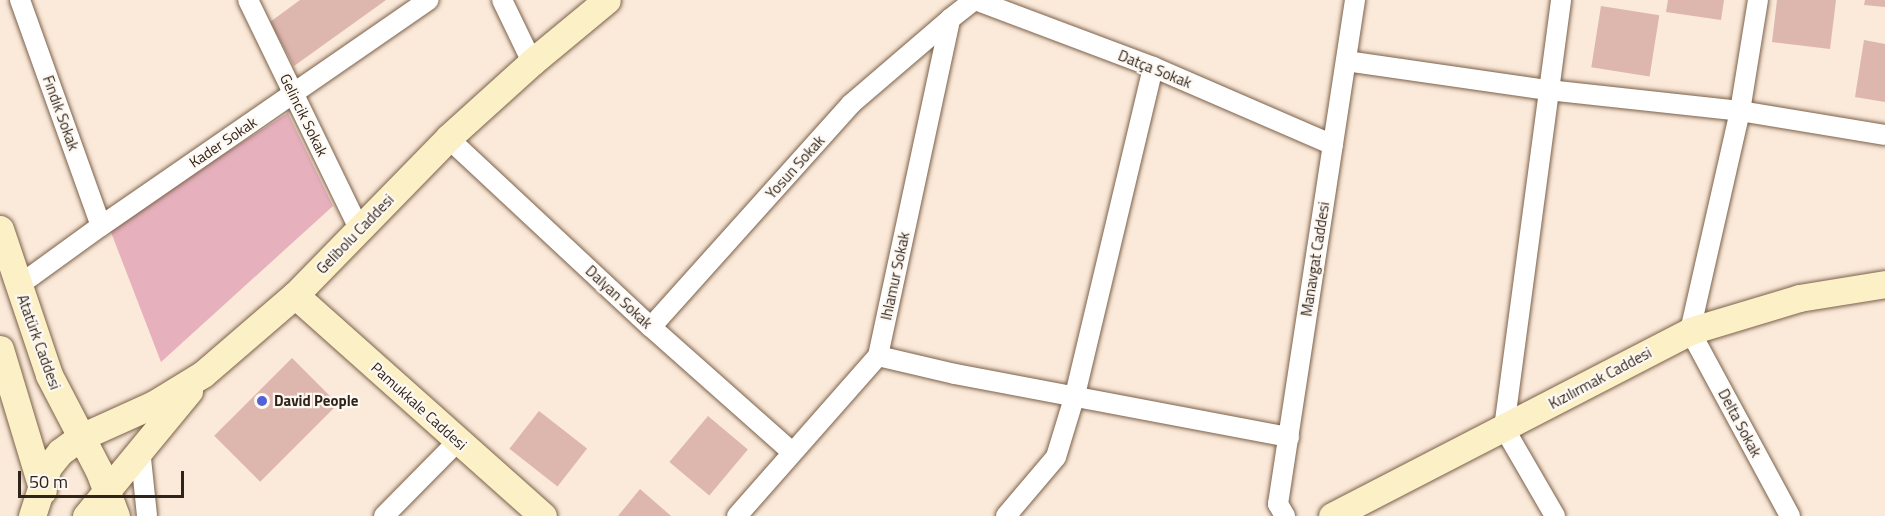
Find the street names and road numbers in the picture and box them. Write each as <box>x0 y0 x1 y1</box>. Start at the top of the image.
street label: Datça Sokak <box>1116 46 1194 92</box>
street label: Gelincik Sokak <box>276 71 332 159</box>
street label: Fındık Sokak <box>39 73 83 153</box>
street label: Kader Sokak <box>186 113 260 171</box>
street label: Yosun Sokak <box>762 132 828 202</box>
street label: Gelibolu Caddesi <box>313 191 397 277</box>
street label: Manavgat Caddesi <box>1297 200 1333 318</box>
street label: Ihlamur Sokak <box>877 230 913 322</box>
street label: Dalyan Sokak <box>582 262 656 332</box>
street label: Atatürk Caddesi <box>13 292 65 392</box>
street label: Kızılırmak Caddesi <box>1546 343 1654 413</box>
street label: Pamukkale Caddesi <box>367 358 471 454</box>
street label: Delta Sokak <box>1715 386 1765 460</box>

